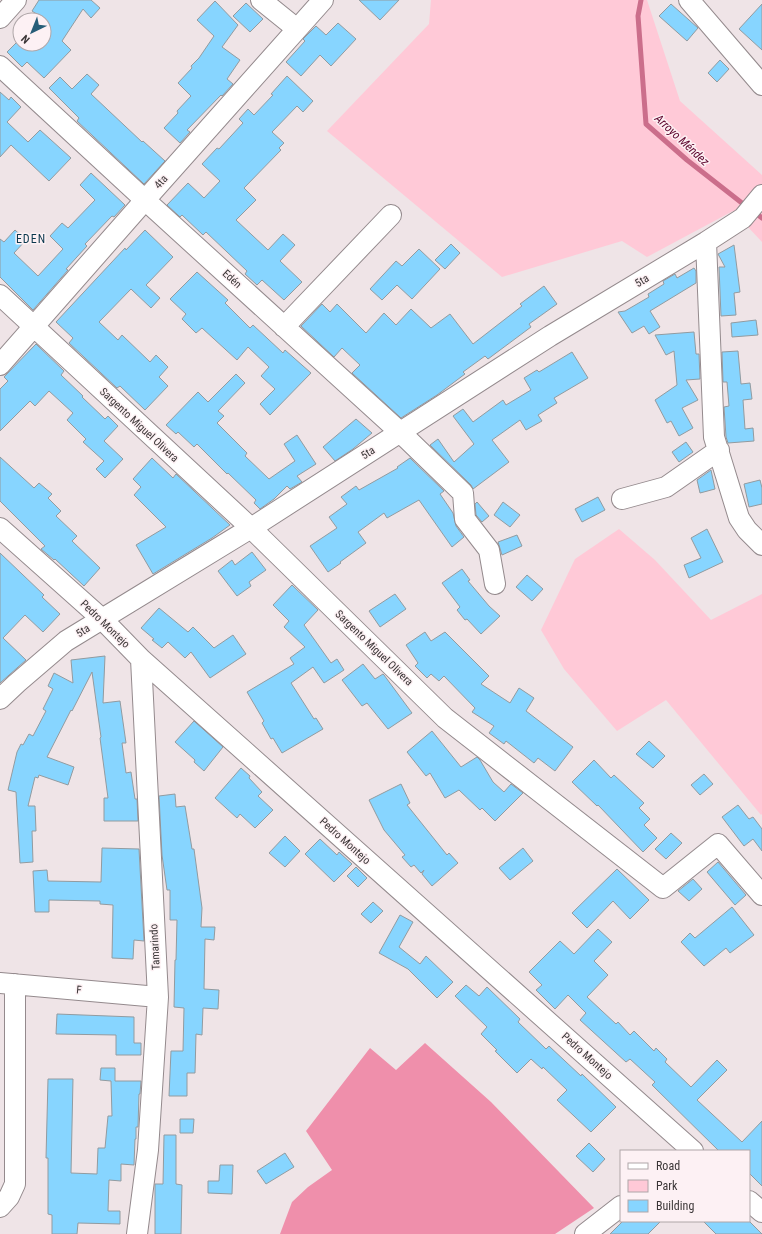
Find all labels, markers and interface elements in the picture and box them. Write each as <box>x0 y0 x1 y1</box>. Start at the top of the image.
north arrow <box>12 12 52 52</box>
text: N <box>18 32 32 46</box>
water label: Arroyo Méndez <box>651 111 713 169</box>
street label: 4ta <box>151 172 171 192</box>
district label: EDEN <box>16 232 46 246</box>
street label: Edén <box>220 267 244 291</box>
street label: 5ta <box>633 272 651 290</box>
street label: Sargento Miguel Olivera <box>97 385 181 465</box>
street label: 5ta <box>359 444 377 462</box>
street label: Pedro Montejo <box>78 597 133 651</box>
street label: Sargento Miguel Olivera <box>332 608 416 688</box>
street label: 5ta <box>74 622 92 640</box>
street label: Pedro Montejo <box>317 815 373 867</box>
street label: Tamarindo <box>147 923 163 970</box>
street label: F <box>76 983 82 997</box>
street label: Pedro Montejo <box>559 1030 615 1082</box>
legend <box>620 1150 750 1222</box>
text: Road <box>656 1159 680 1173</box>
text: Park <box>656 1179 678 1193</box>
text: Building <box>656 1199 694 1213</box>

